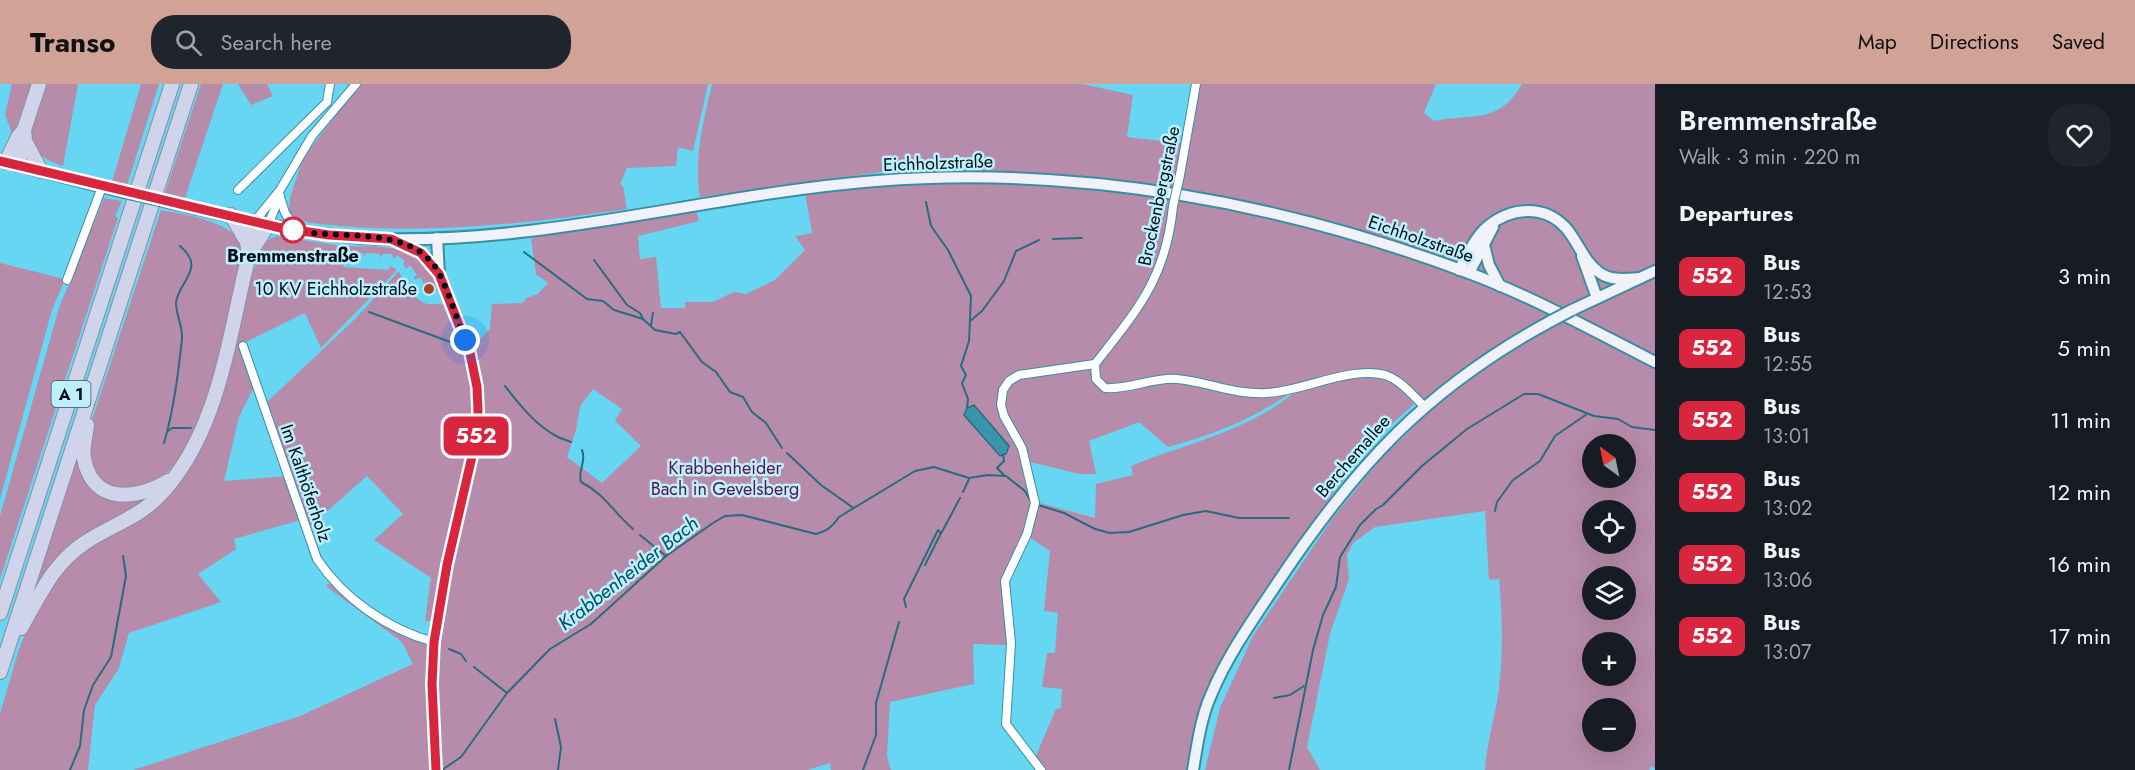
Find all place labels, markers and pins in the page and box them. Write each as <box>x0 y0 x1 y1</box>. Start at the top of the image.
marker: Bremmenstraße <box>280 217 306 243</box>
place label: Bremmenstraße <box>227 243 359 269</box>
place label: 10 KV Eichholzstraße <box>255 276 417 302</box>
marker: 10 KV Eichholzstraße <box>422 282 436 296</box>

